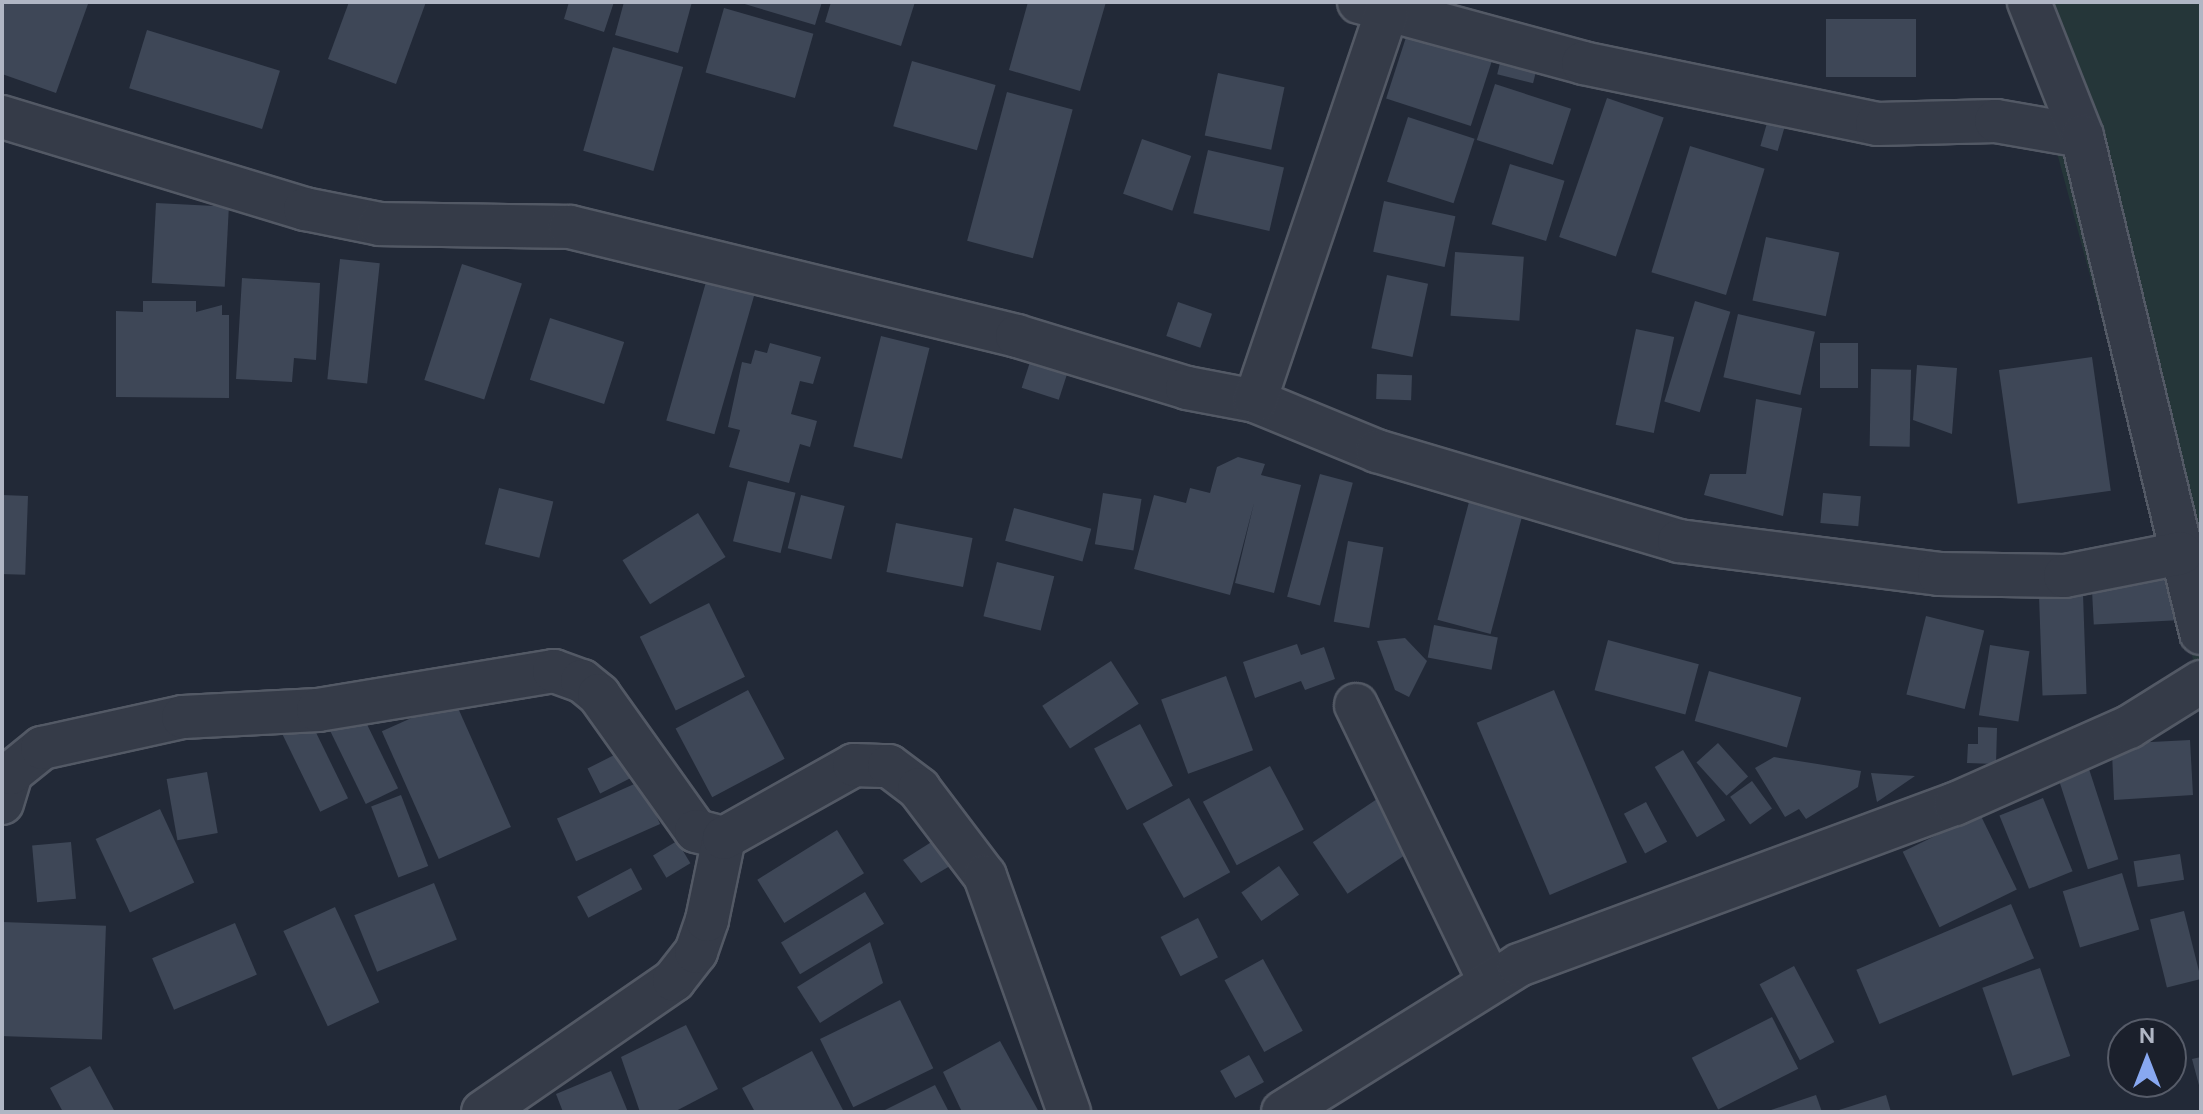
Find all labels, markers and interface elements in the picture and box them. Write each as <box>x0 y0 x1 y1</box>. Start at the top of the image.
north arrow <box>2107 1018 2187 1098</box>
text: N <box>2139 1021 2155 1050</box>

